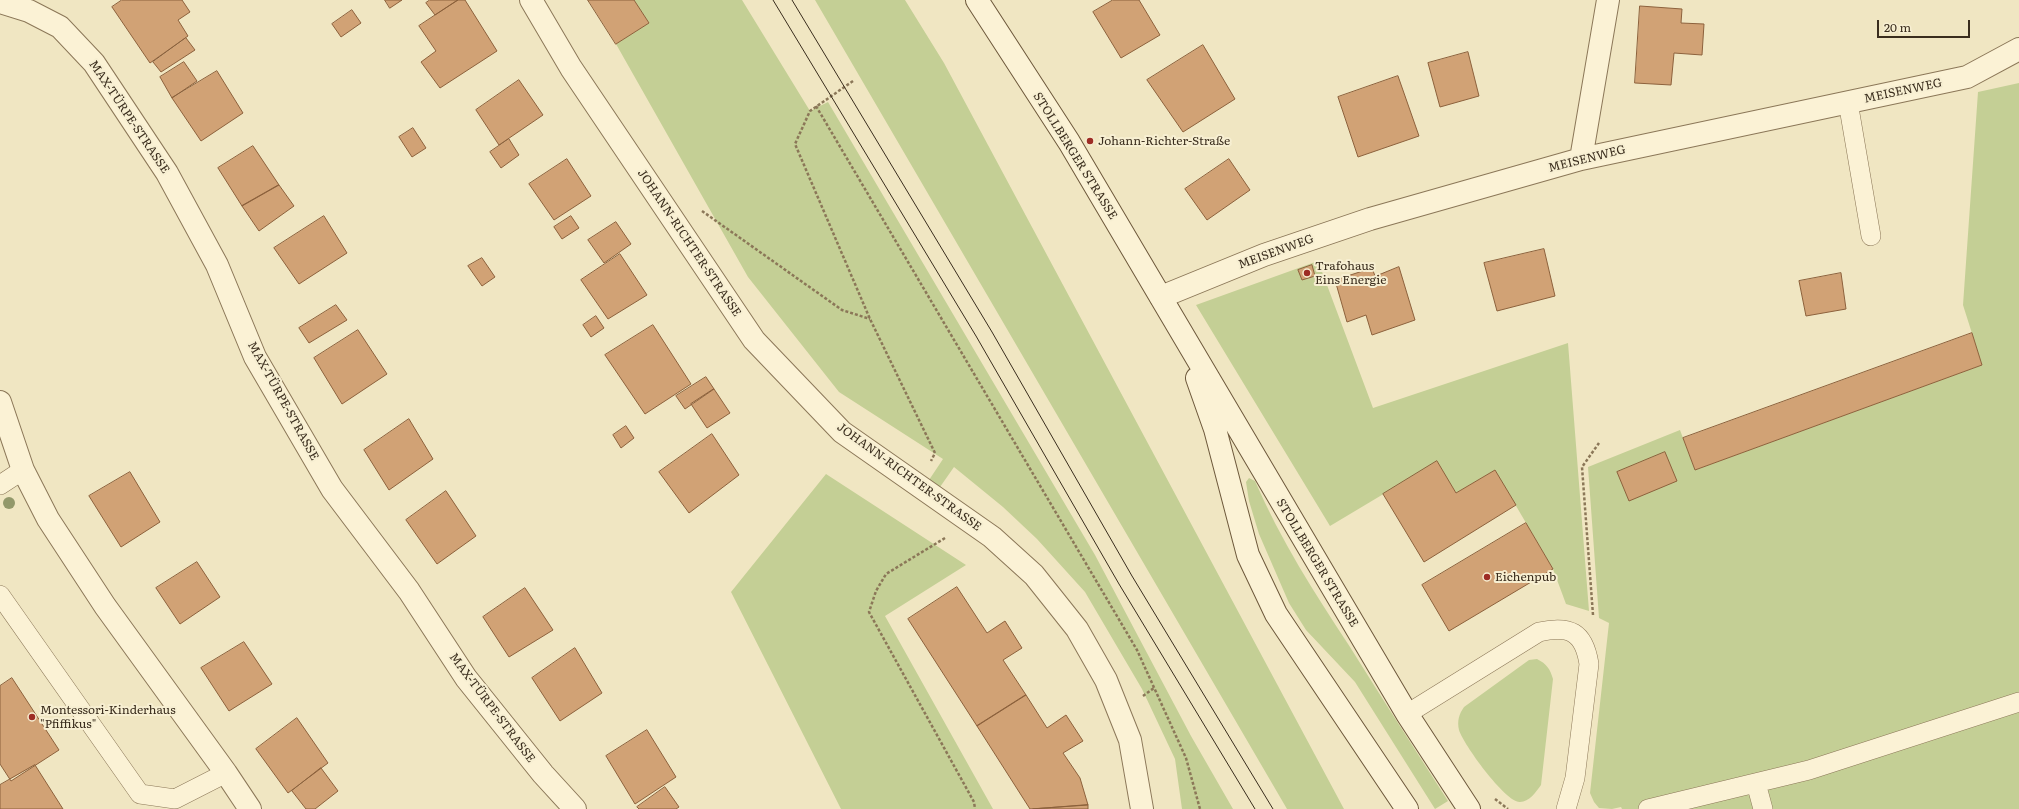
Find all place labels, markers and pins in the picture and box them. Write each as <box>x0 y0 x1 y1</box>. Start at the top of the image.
place label: Johann-Richter-Straße <box>1098 134 1230 148</box>
marker: Johann-Richter-Straße <box>1085 136 1095 146</box>
place label: Trafohaus Eins Energie <box>1315 259 1387 287</box>
marker: Trafohaus Eins Energie <box>1302 268 1312 278</box>
place label: Eichenpub <box>1495 570 1556 584</box>
marker: Eichenpub <box>1482 572 1492 582</box>
place label: Montessori-Kinderhaus "Pfiffikus" <box>40 703 176 731</box>
marker: Montessori-Kinderhaus "Pfiffikus" <box>27 712 37 722</box>

